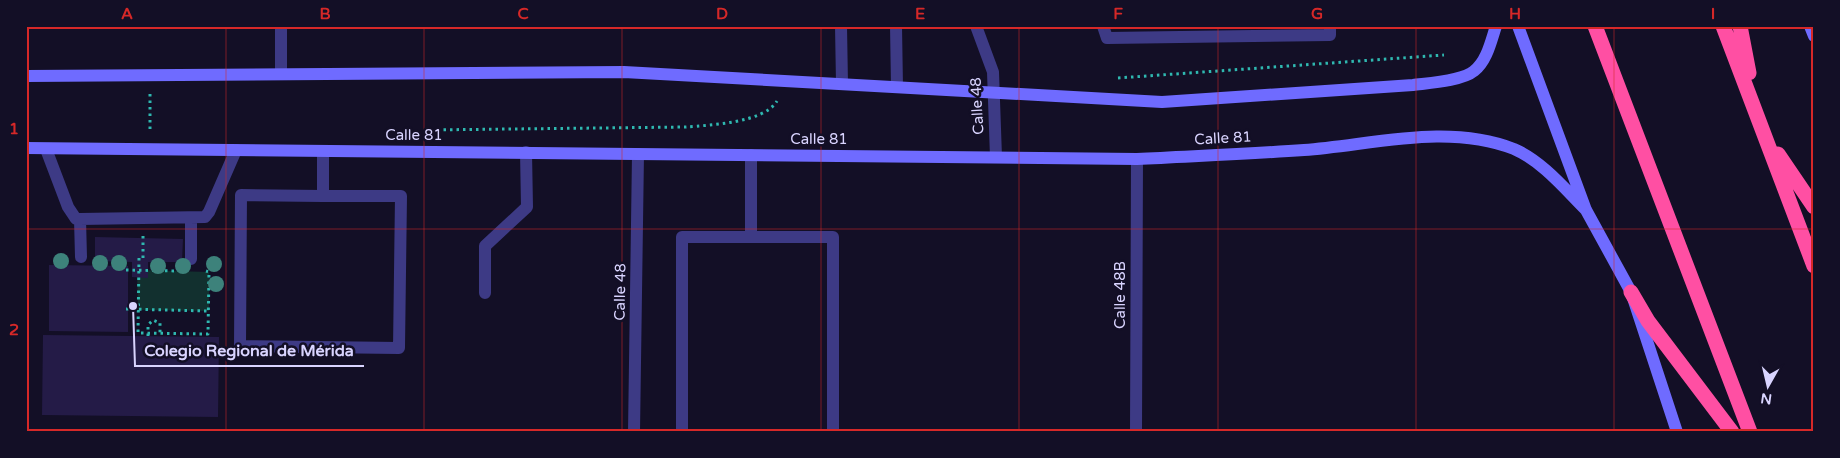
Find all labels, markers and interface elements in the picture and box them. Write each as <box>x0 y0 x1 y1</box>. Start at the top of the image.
text: A <box>121 4 133 24</box>
text: B <box>319 4 331 24</box>
text: C <box>517 4 529 24</box>
text: D <box>716 4 728 24</box>
text: E <box>915 4 925 24</box>
text: F <box>1113 4 1123 24</box>
text: G <box>1311 4 1323 24</box>
text: H <box>1509 4 1521 24</box>
text: I <box>1711 4 1715 24</box>
street label: Calle 48 <box>967 77 987 135</box>
text: 1 <box>9 119 19 139</box>
street label: Calle 81 <box>385 126 443 144</box>
street label: Calle 81 <box>1194 128 1252 148</box>
street label: Calle 81 <box>790 130 848 148</box>
street label: Calle 48B <box>1111 261 1129 329</box>
street label: Calle 48 <box>610 263 630 321</box>
text: 2 <box>9 320 19 340</box>
callout: Colegio Regional de Mérida <box>135 335 364 366</box>
text: Colegio Regional de Mérida <box>144 341 354 361</box>
north arrow <box>1742 360 1792 410</box>
text: N <box>1760 389 1773 408</box>

